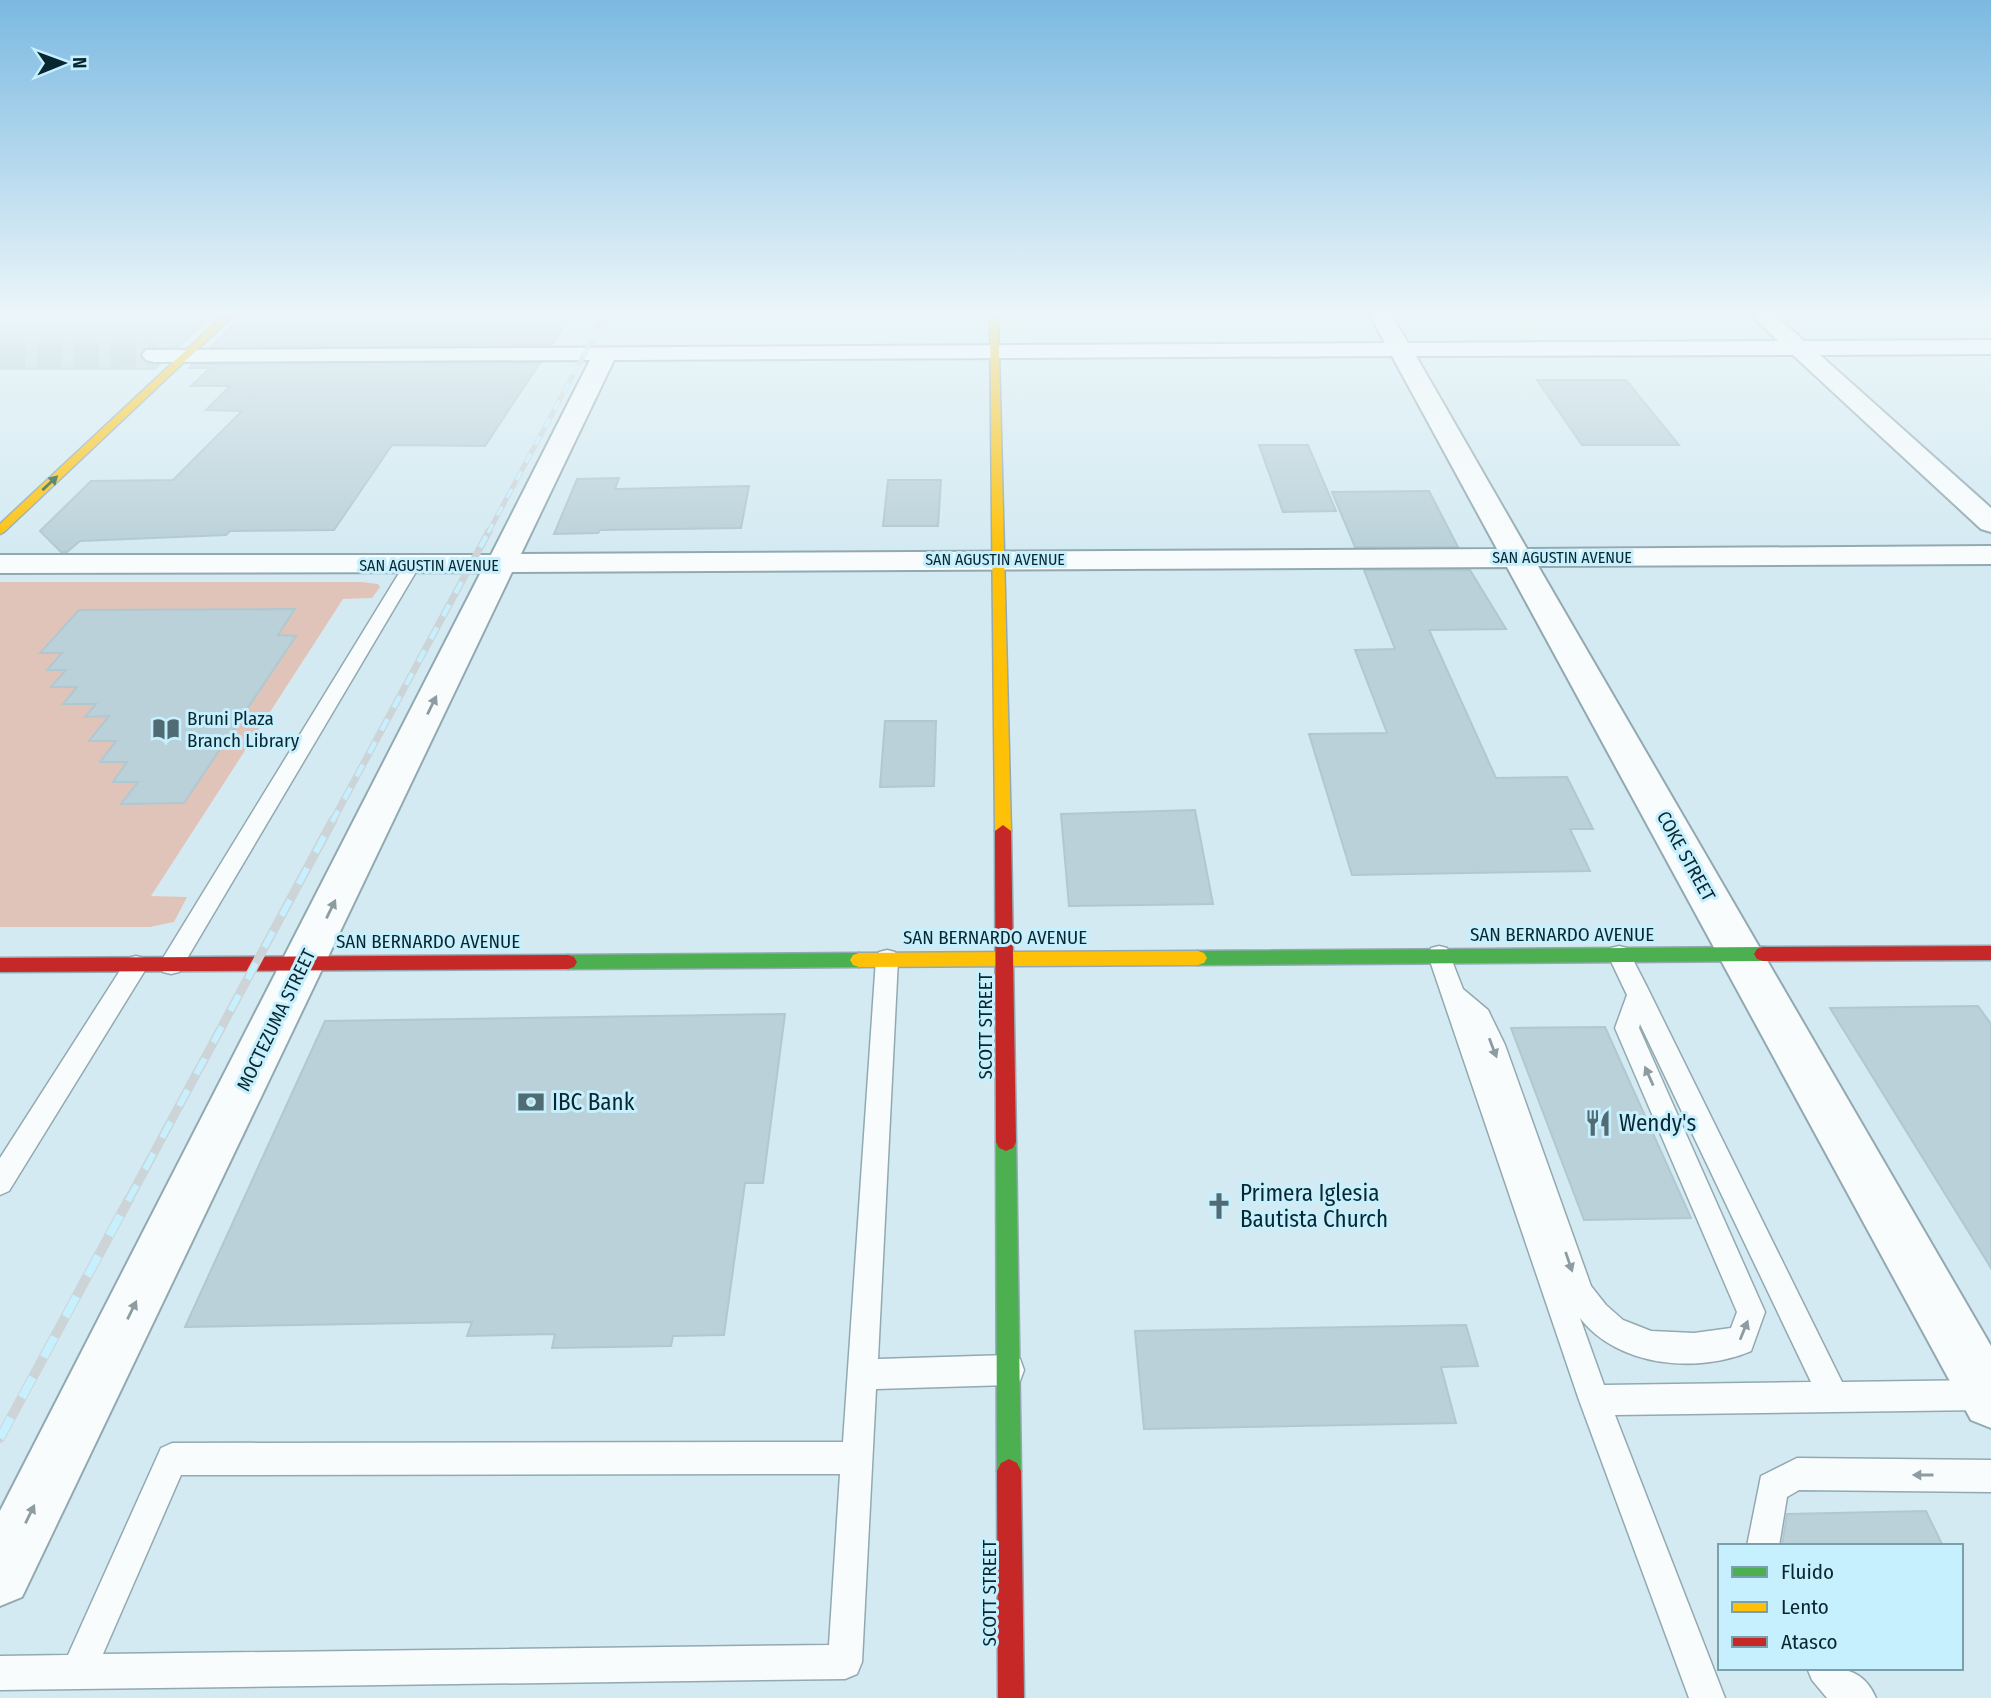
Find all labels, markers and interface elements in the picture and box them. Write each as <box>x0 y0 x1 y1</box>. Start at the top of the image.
north arrow <box>28 28 98 98</box>
text: N <box>68 57 91 69</box>
one-way arrow <box>41 476 58 492</box>
street label: SAN AGUSTIN AVENUE <box>1492 548 1632 567</box>
street label: SAN AGUSTIN AVENUE <box>925 550 1065 569</box>
street label: SAN AGUSTIN AVENUE <box>359 556 499 575</box>
one-way arrow <box>427 695 438 715</box>
place label: Bruni Plaza Branch Library <box>187 707 300 752</box>
library icon: Bruni Plaza Branch Library <box>151 714 181 744</box>
street label: COKE STREET <box>1652 807 1720 905</box>
one-way arrow <box>325 899 336 919</box>
street label: SAN BERNARDO AVENUE <box>1470 923 1654 946</box>
street label: SAN BERNARDO AVENUE <box>903 926 1087 949</box>
street label: SAN BERNARDO AVENUE <box>336 930 520 953</box>
street label: MOCTEZUMA STREET <box>232 945 320 1095</box>
street label: SCOTT STREET <box>974 972 997 1079</box>
one-way arrow <box>1487 1037 1498 1058</box>
one-way arrow <box>1643 1066 1654 1087</box>
bank icon: IBC Bank <box>516 1087 546 1117</box>
place label: IBC Bank <box>552 1088 635 1116</box>
restaurant icon: Wendy's <box>1583 1108 1613 1138</box>
place label: Wendy's <box>1619 1109 1696 1137</box>
place label: Primera Iglesia Bautista Church <box>1240 1179 1388 1233</box>
church icon: Primera Iglesia Bautista Church <box>1204 1191 1234 1221</box>
one-way arrow <box>1564 1252 1575 1273</box>
one-way arrow <box>126 1300 137 1320</box>
one-way arrow <box>1738 1319 1749 1340</box>
one-way arrow <box>1912 1469 1934 1481</box>
one-way arrow <box>25 1504 36 1524</box>
street label: SCOTT STREET <box>978 1539 1001 1646</box>
legend <box>1718 1544 1963 1670</box>
text: Fluido <box>1781 1559 1834 1585</box>
text: Lento <box>1781 1594 1829 1620</box>
text: Atasco <box>1781 1629 1838 1655</box>

